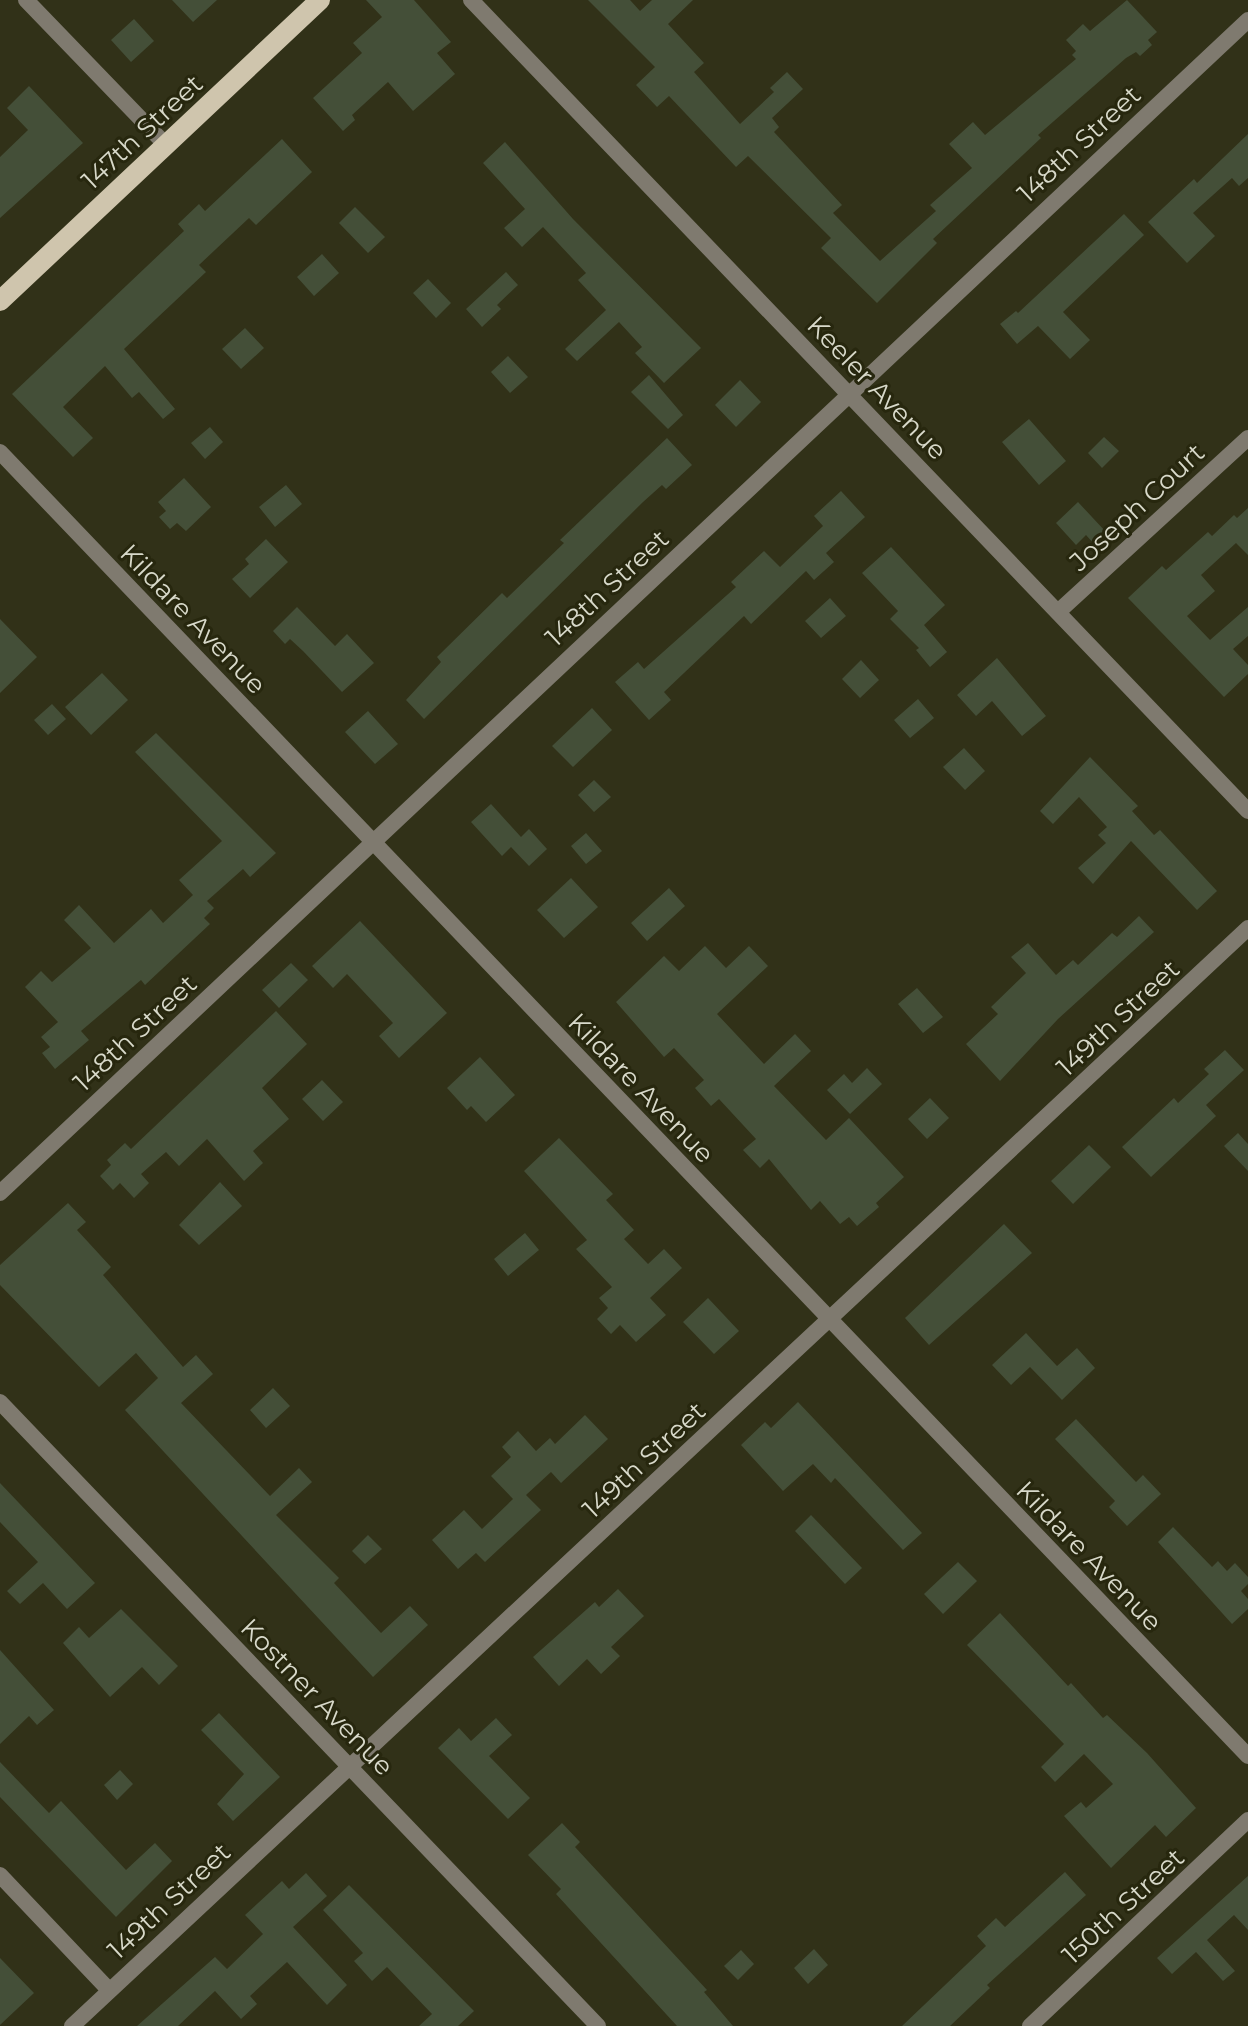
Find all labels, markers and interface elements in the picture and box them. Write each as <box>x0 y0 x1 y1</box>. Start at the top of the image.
street label: 147th Street <box>75 68 209 196</box>
street label: 148th Street <box>1011 79 1147 209</box>
street label: Keeler Avenue <box>800 310 954 466</box>
street label: Joseph Court <box>1062 436 1211 578</box>
street label: 148th Street <box>539 523 675 653</box>
street label: Kildare Avenue <box>113 537 273 701</box>
street label: 149th Street <box>1050 953 1186 1083</box>
street label: 148th Street <box>67 968 203 1098</box>
street label: Kildare Avenue <box>561 1006 721 1170</box>
street label: 149th Street <box>576 1395 712 1525</box>
street label: Kildare Avenue <box>1009 1474 1169 1638</box>
street label: Kostner Avenue <box>234 1612 400 1782</box>
street label: 149th Street <box>101 1836 237 1966</box>
street label: 150th Street <box>1055 1841 1191 1971</box>

